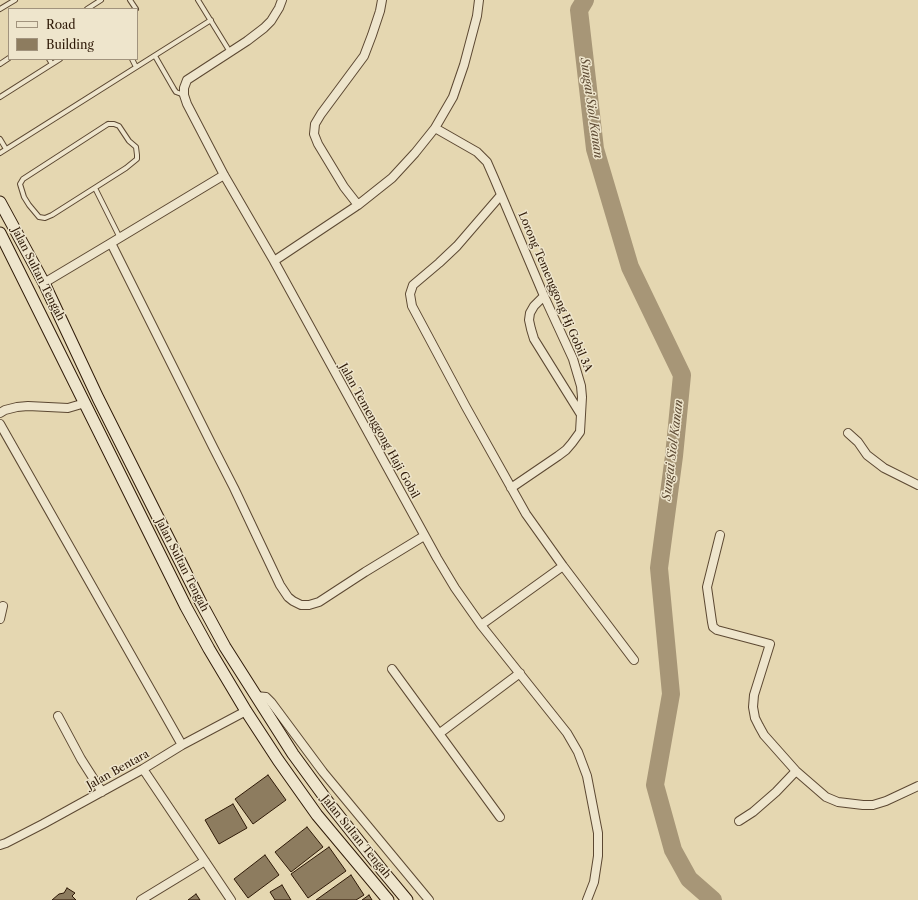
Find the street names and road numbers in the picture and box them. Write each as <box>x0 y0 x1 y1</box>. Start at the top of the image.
street label: Lorong Temenggong Hj Gobil 3A <box>515 210 595 374</box>
street label: Jalan Sultan Tengah <box>9 225 67 323</box>
street label: Jalan Temenggong Haji Gobil <box>336 361 422 501</box>
street label: Jalan Sultan Tengah <box>153 516 211 614</box>
street label: Jalan Bentara <box>85 747 151 793</box>
street label: Jalan Sultan Tengah <box>318 793 394 881</box>

